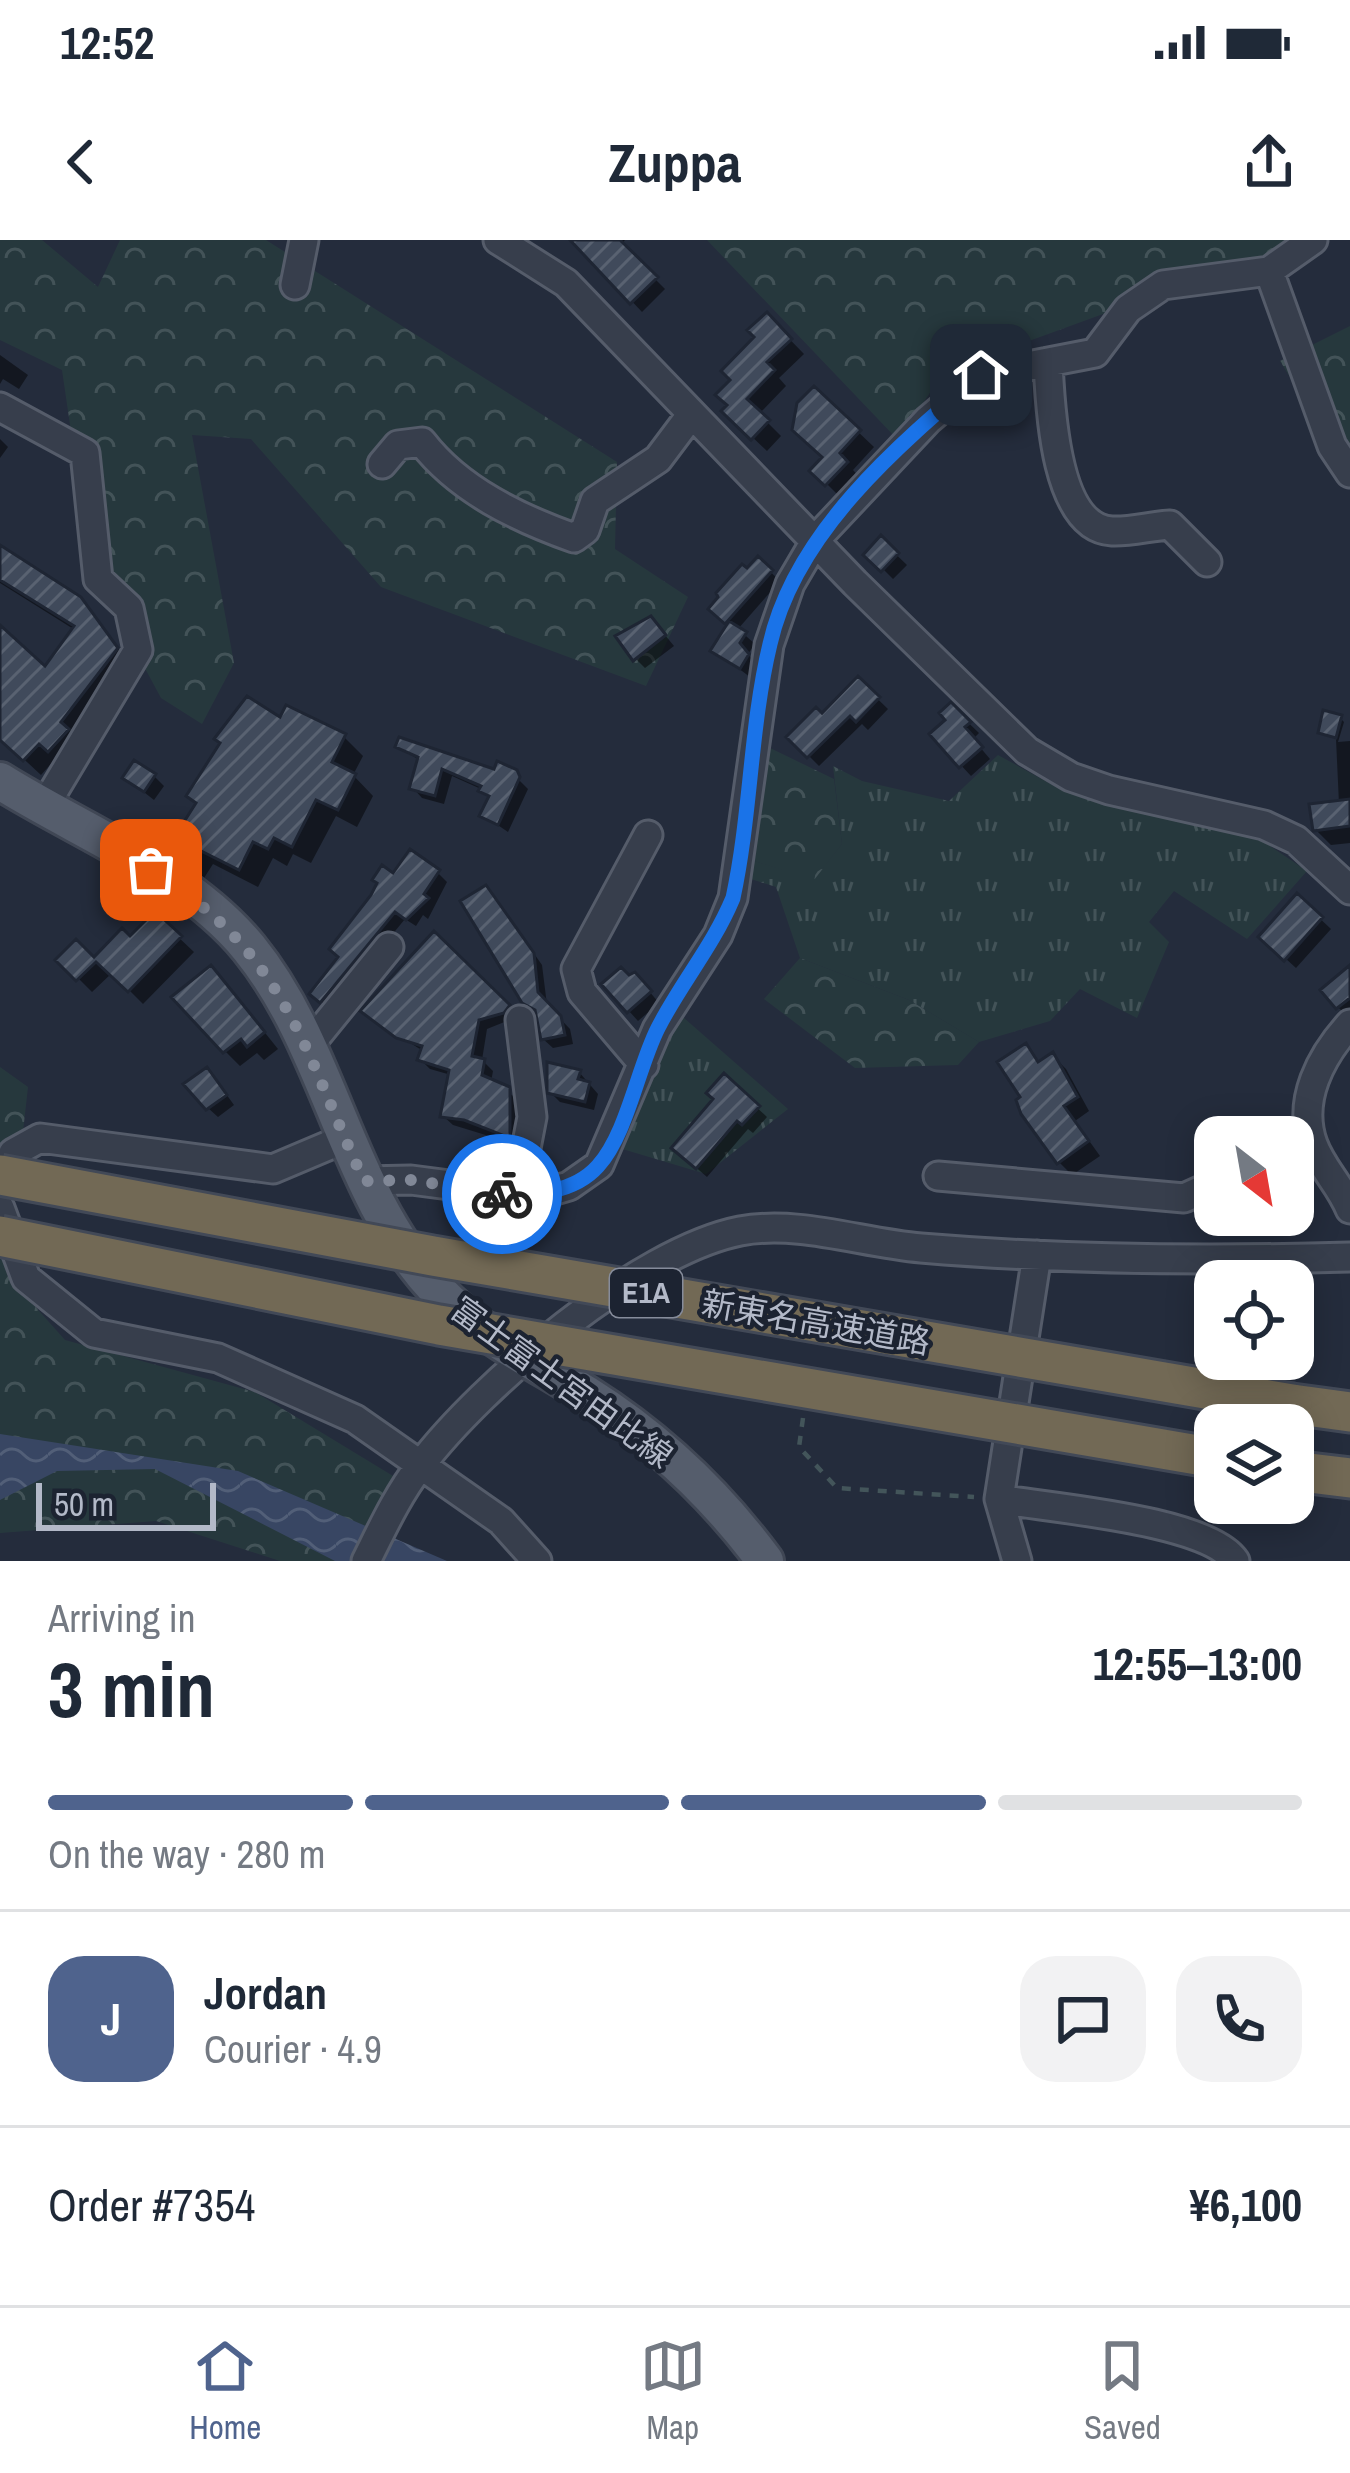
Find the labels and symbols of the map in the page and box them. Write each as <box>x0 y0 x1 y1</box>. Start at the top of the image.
pin <box>930 324 1032 426</box>
pin <box>100 819 202 921</box>
north arrow <box>1194 1116 1314 1236</box>
courier <box>442 1134 562 1254</box>
road number: E1A <box>610 1269 682 1317</box>
street label: 新東名高速道路 <box>698 1280 934 1364</box>
street label: 富士富士宮由比線 <box>442 1287 682 1477</box>
scale bar <box>36 1477 216 1530</box>

